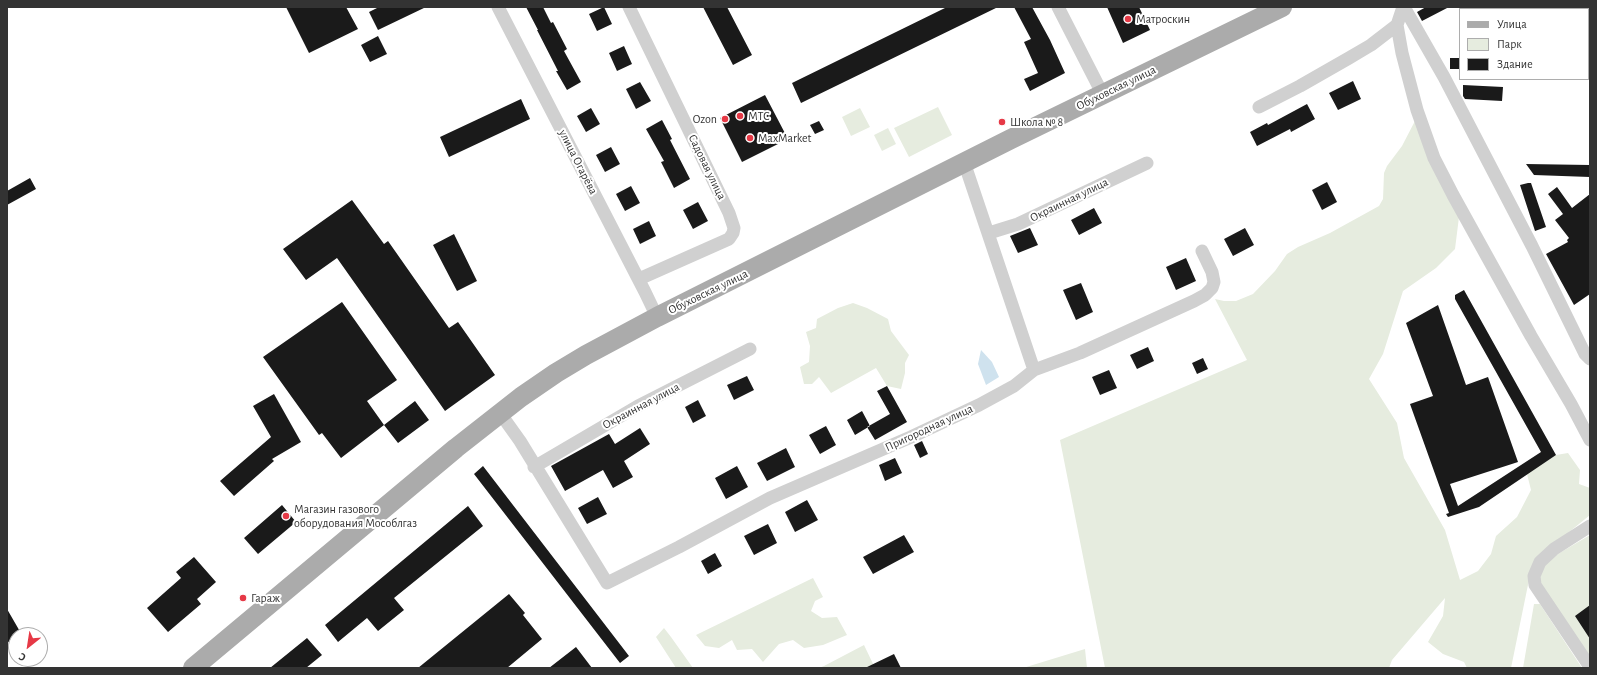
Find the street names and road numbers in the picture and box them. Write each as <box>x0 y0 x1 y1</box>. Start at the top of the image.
street label: Обуховская улица <box>1074 62 1158 114</box>
street label: улица Огарёва <box>555 127 601 197</box>
street label: Садовая улица <box>685 132 729 202</box>
street label: Окраинная улица <box>1027 175 1111 225</box>
street label: Обуховская улица <box>666 266 750 318</box>
street label: Окраинная улица <box>600 380 682 432</box>
street label: Пригородная улица <box>883 401 975 455</box>

